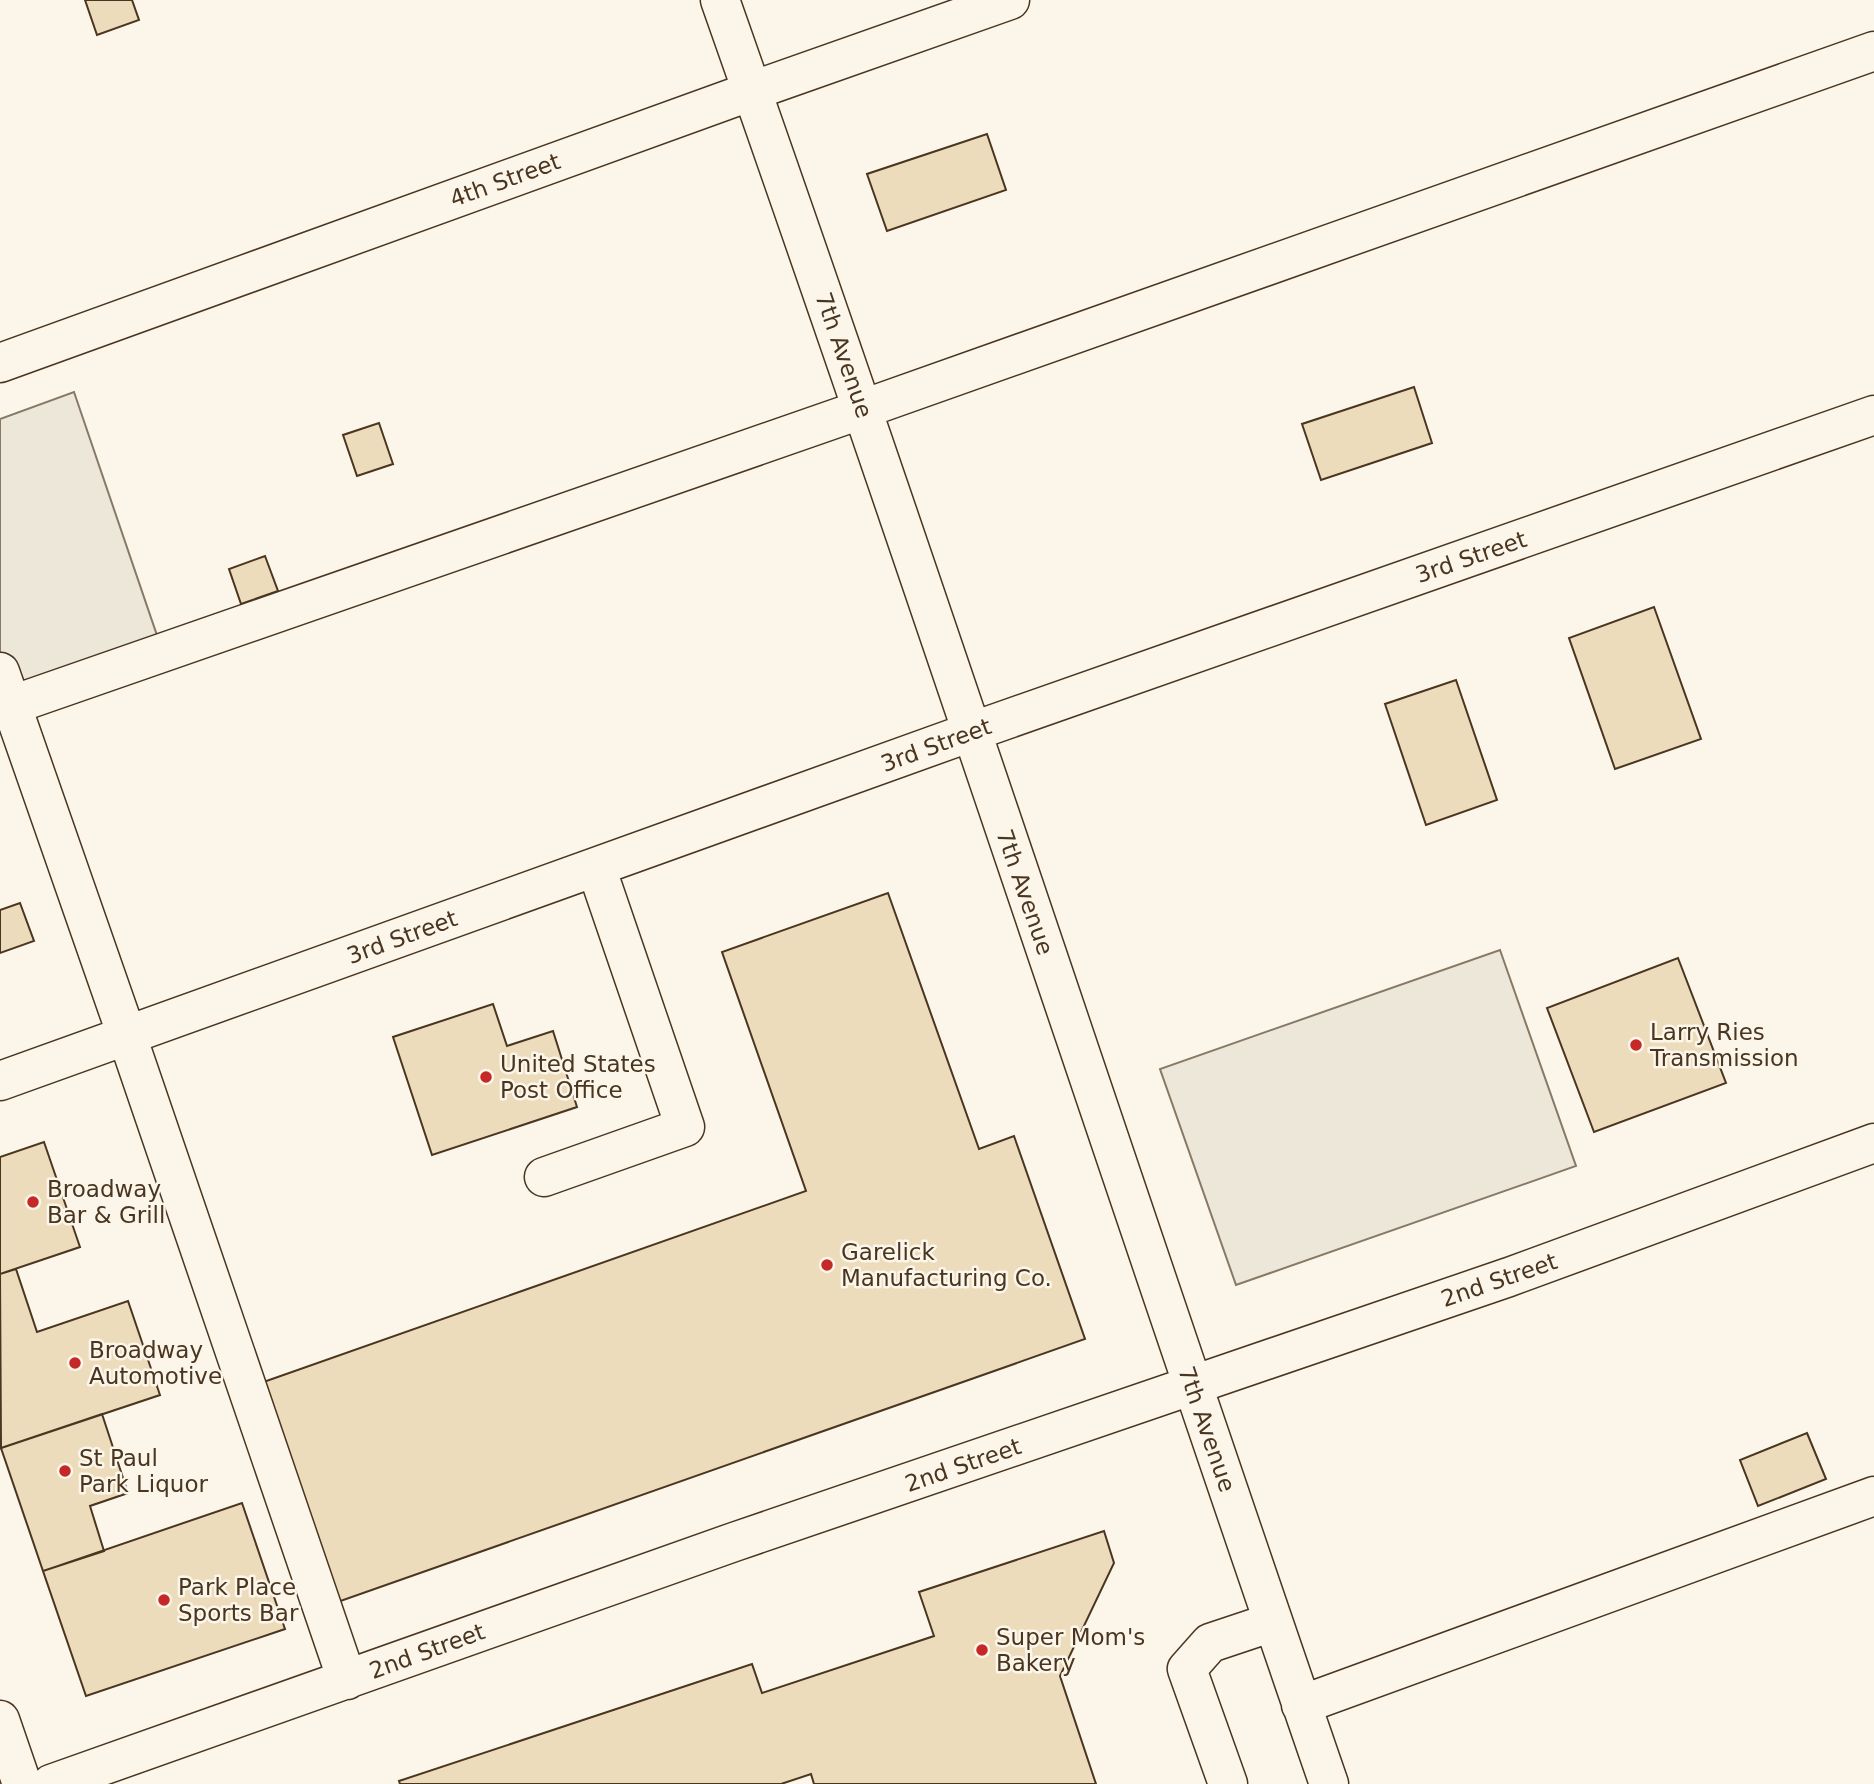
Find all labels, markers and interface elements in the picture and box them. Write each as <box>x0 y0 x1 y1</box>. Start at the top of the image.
street label: 4th Street <box>446 148 564 212</box>
street label: 7th Avenue <box>810 289 878 421</box>
street label: 3rd Street <box>1412 526 1530 588</box>
street label: 3rd Street <box>877 713 995 777</box>
street label: 7th Avenue <box>991 826 1059 958</box>
street label: 3rd Street <box>343 905 461 969</box>
place label: Larry Ries Transmission <box>1649 1019 1799 1071</box>
marker: Larry Ries Transmission <box>1628 1037 1644 1053</box>
place label: United States Post Office <box>500 1051 656 1103</box>
marker: United States Post Office <box>478 1069 494 1085</box>
place label: Broadway Bar & Grill <box>47 1176 165 1228</box>
marker: Broadway Bar & Grill <box>25 1194 41 1210</box>
place label: Garelick Manufacturing Co. <box>841 1239 1052 1291</box>
street label: 2nd Street <box>1438 1248 1560 1312</box>
marker: Garelick Manufacturing Co. <box>819 1257 835 1273</box>
place label: Broadway Automotive <box>89 1337 222 1389</box>
marker: Broadway Automotive <box>67 1355 83 1371</box>
street label: 7th Avenue <box>1173 1363 1241 1495</box>
street label: 2nd Street <box>902 1433 1024 1497</box>
place label: St Paul Park Liquor <box>79 1445 208 1497</box>
marker: St Paul Park Liquor <box>57 1463 73 1479</box>
place label: Park Place Sports Bar <box>178 1574 299 1626</box>
marker: Park Place Sports Bar <box>156 1592 172 1608</box>
street label: 2nd Street <box>366 1618 488 1684</box>
place label: Super Mom's Bakery <box>996 1624 1145 1676</box>
marker: Super Mom's Bakery <box>974 1642 990 1658</box>

